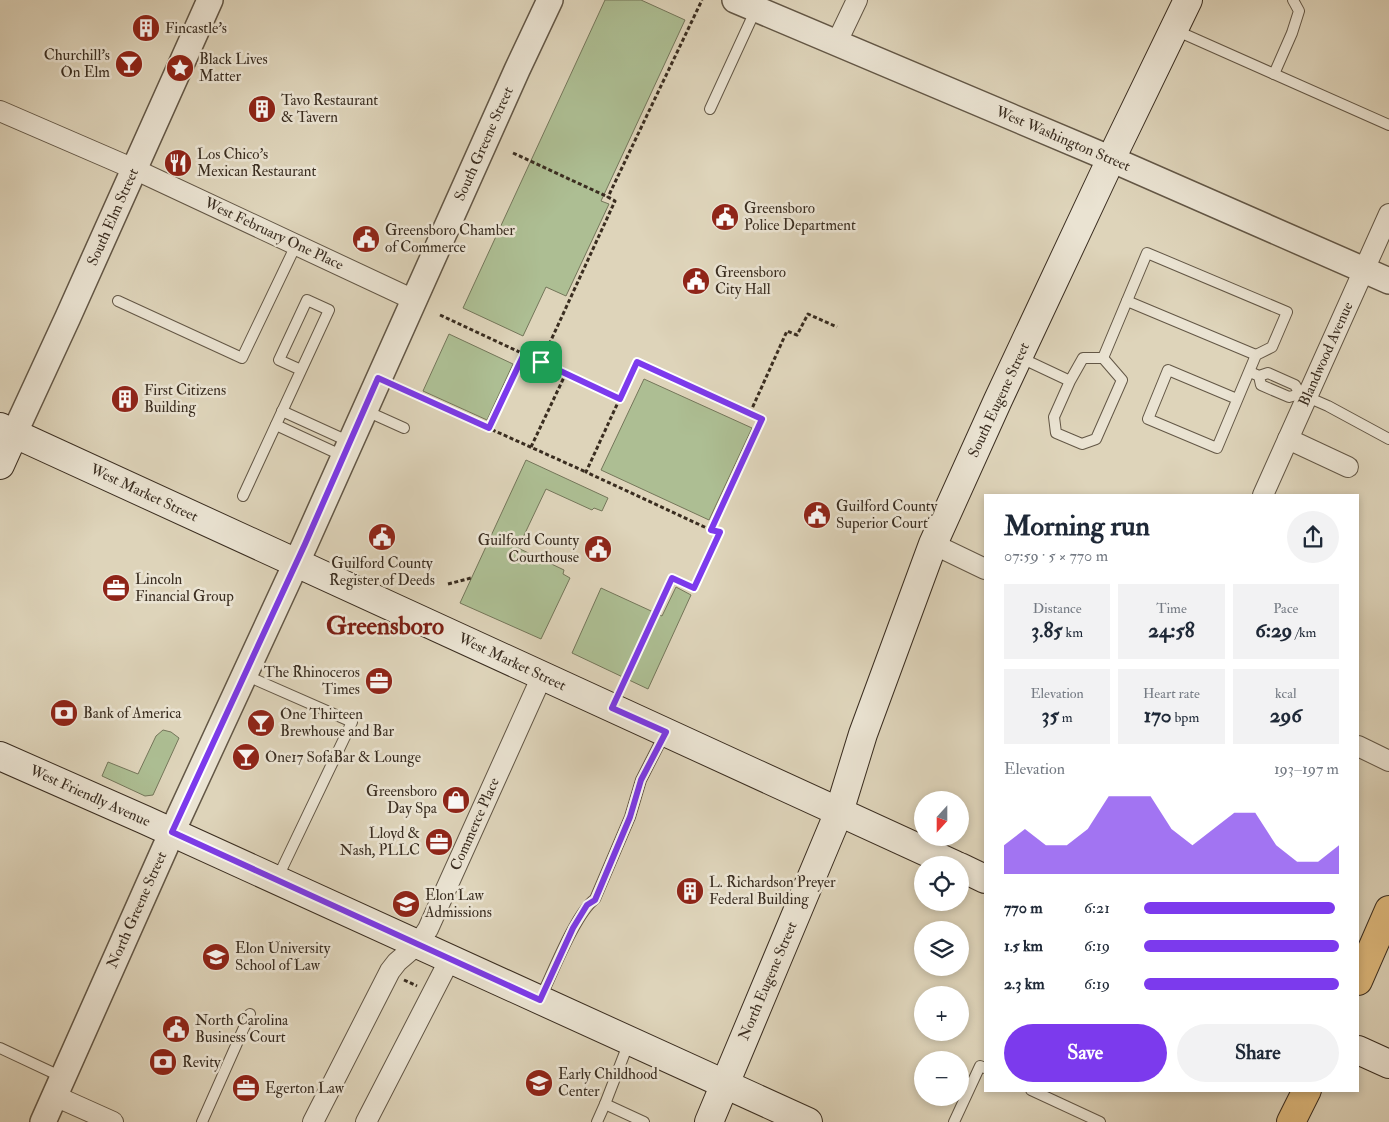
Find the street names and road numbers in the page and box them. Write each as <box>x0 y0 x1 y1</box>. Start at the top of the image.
street label: South Greene Street <box>450 84 518 204</box>
street label: West Washington Street <box>992 102 1133 176</box>
street label: South Elm Street <box>83 165 143 269</box>
street label: West February One Place <box>201 193 347 275</box>
street label: Blandwood Avenue <box>1294 299 1358 409</box>
street label: South Eugene Street <box>964 339 1034 461</box>
street label: West Market Street <box>86 459 201 526</box>
street label: West Market Street <box>454 628 569 695</box>
street label: West Friendly Avenue <box>26 760 153 831</box>
street label: Commerce Place <box>446 775 504 873</box>
street label: North Greene Street <box>103 849 171 971</box>
street label: North Eugene Street <box>734 919 802 1043</box>

